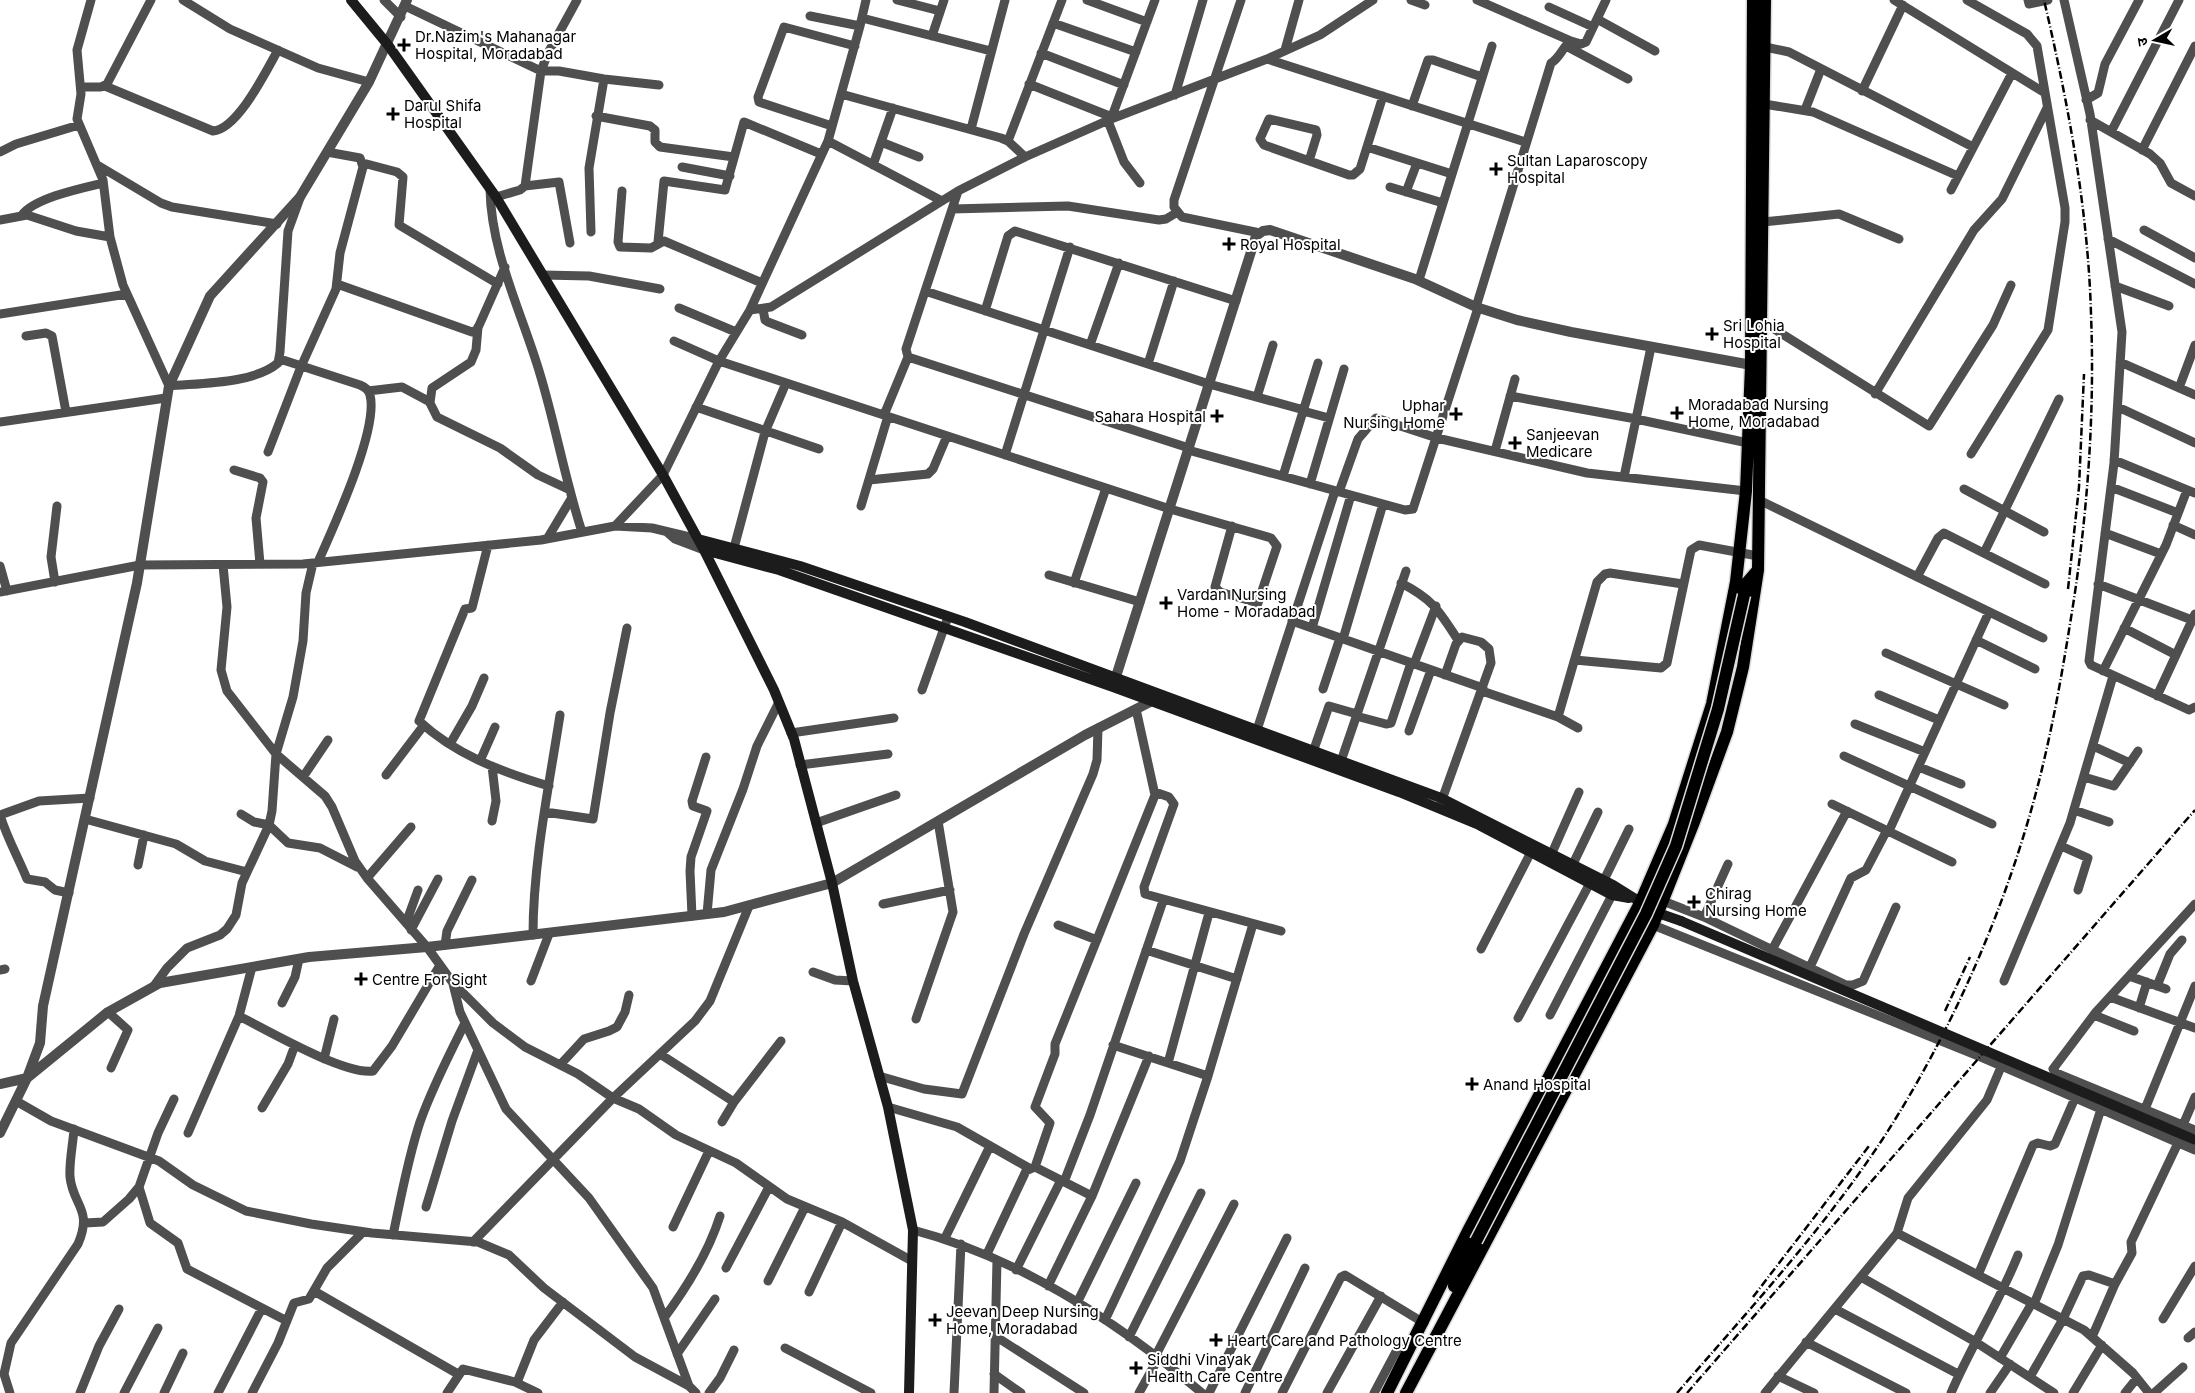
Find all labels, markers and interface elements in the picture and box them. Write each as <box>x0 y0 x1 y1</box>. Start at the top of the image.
north arrow <box>2130 15 2180 65</box>
place label: Dr.Nazim's Mahanagar Hospital, Moradabad <box>415 27 576 63</box>
text: उ <box>2133 36 2151 47</box>
marker: Dr.Nazim's Mahanagar Hospital, Moradabad <box>397 38 411 52</box>
place label: Darul Shifa Hospital <box>404 96 481 132</box>
marker: Darul Shifa Hospital <box>386 107 400 121</box>
place label: Sultan Laparoscopy Hospital <box>1507 151 1648 187</box>
marker: Sultan Laparoscopy Hospital <box>1489 162 1503 176</box>
place label: Royal Hospital <box>1240 235 1341 254</box>
marker: Royal Hospital <box>1222 237 1236 251</box>
place label: Sri Lohia Hospital <box>1723 316 1785 352</box>
marker: Sri Lohia Hospital <box>1705 327 1719 341</box>
place label: Moradabad Nursing Home, Moradabad <box>1688 395 1829 431</box>
place label: Uphar Nursing Home <box>1343 396 1445 432</box>
marker: Moradabad Nursing Home, Moradabad <box>1670 406 1684 420</box>
place label: Sahara Hospital <box>1094 407 1206 426</box>
marker: Uphar Nursing Home <box>1449 407 1463 421</box>
marker: Sahara Hospital <box>1210 409 1224 423</box>
place label: Sanjeevan Medicare <box>1526 425 1599 461</box>
marker: Sanjeevan Medicare <box>1508 436 1522 450</box>
place label: Vardan Nursing Home - Moradabad <box>1177 585 1316 621</box>
marker: Vardan Nursing Home - Moradabad <box>1159 596 1173 610</box>
place label: Chirag Nursing Home <box>1705 884 1807 920</box>
marker: Chirag Nursing Home <box>1687 895 1701 909</box>
place label: Centre For Sight <box>372 970 487 989</box>
marker: Centre For Sight <box>354 972 368 986</box>
place label: Anand Hospital <box>1483 1075 1591 1094</box>
marker: Anand Hospital <box>1465 1077 1479 1091</box>
place label: Jeevan Deep Nursing Home, Moradabad <box>946 1302 1099 1338</box>
marker: Jeevan Deep Nursing Home, Moradabad <box>928 1313 942 1327</box>
place label: Heart Care and Pathology Centre <box>1227 1331 1462 1350</box>
marker: Heart Care and Pathology Centre <box>1209 1333 1223 1347</box>
place label: Siddhi Vinayak Health Care Centre <box>1147 1350 1283 1386</box>
marker: Siddhi Vinayak Health Care Centre <box>1129 1361 1143 1375</box>

